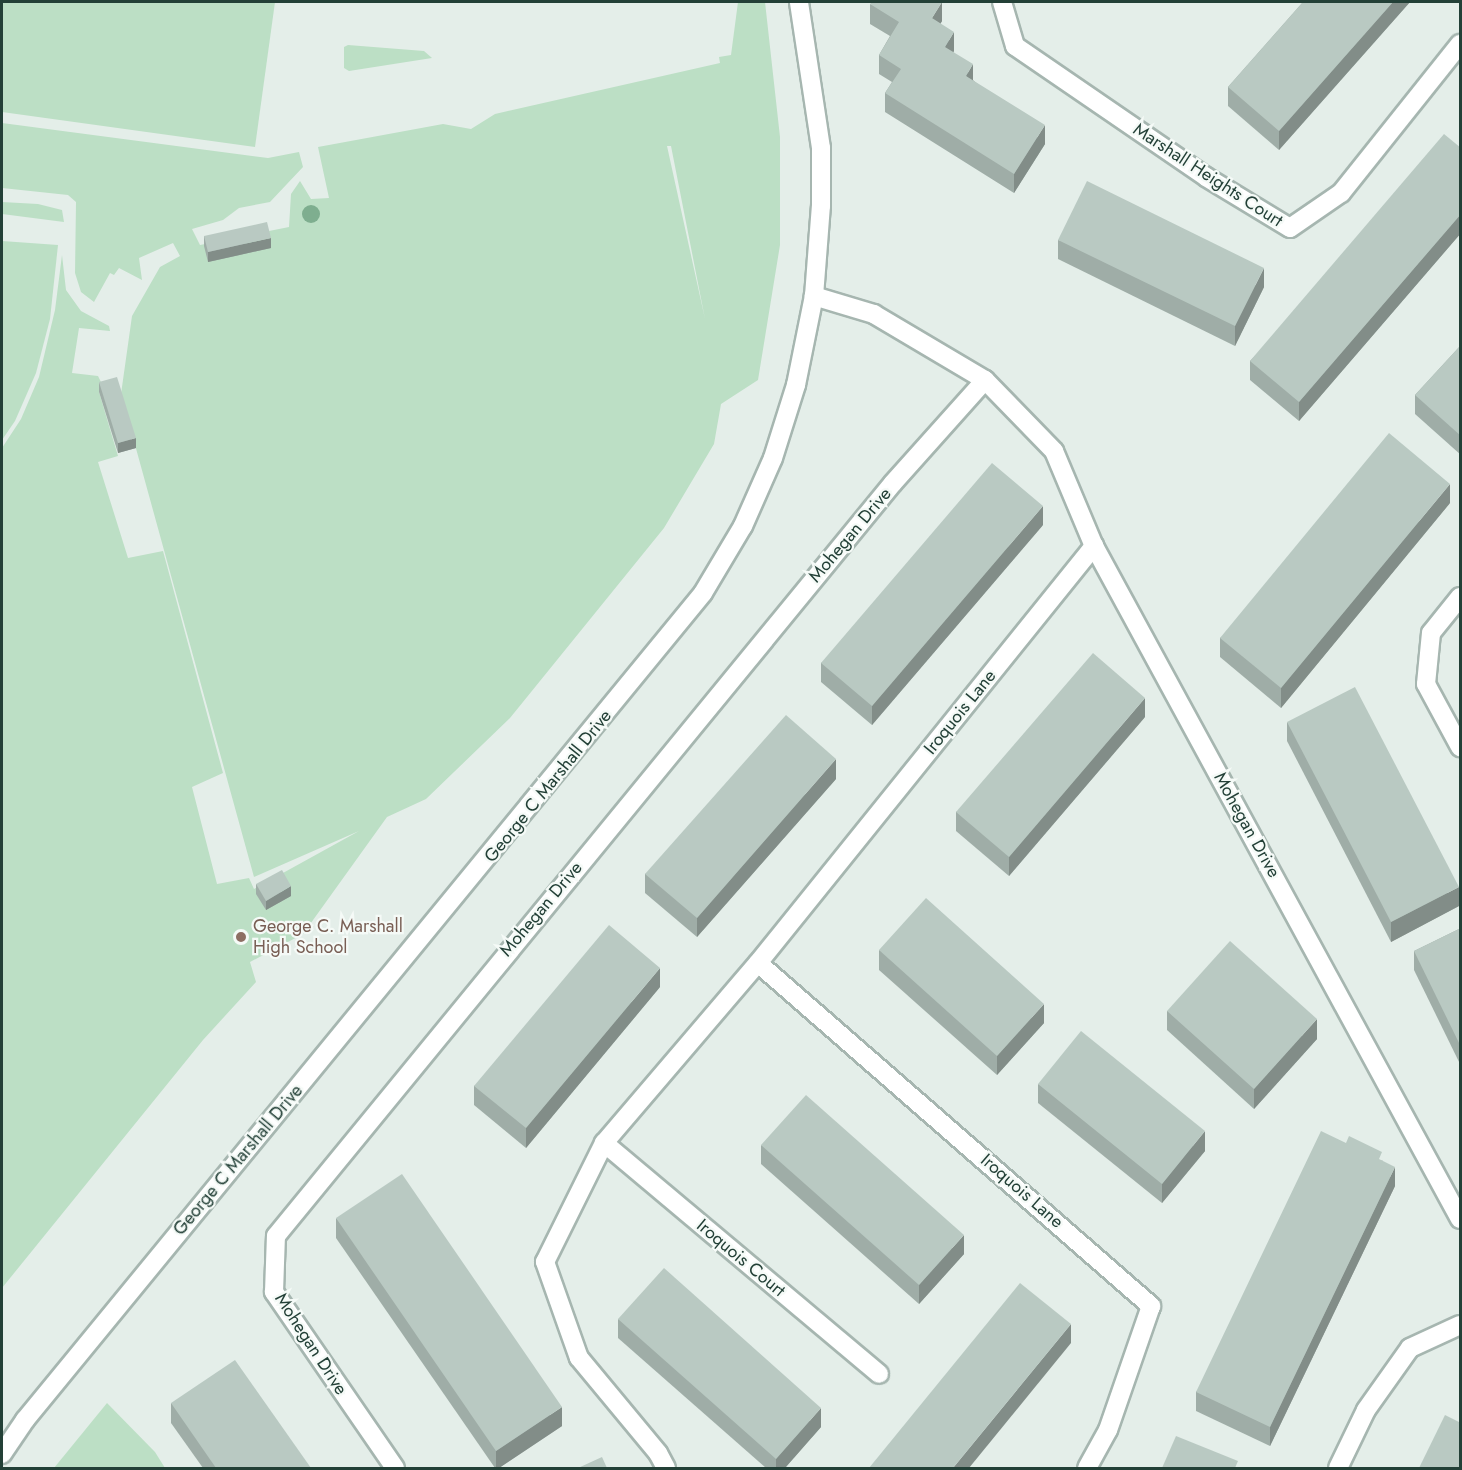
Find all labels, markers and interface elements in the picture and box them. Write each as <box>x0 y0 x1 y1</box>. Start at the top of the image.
street label: Marshall Heights Court <box>1129 119 1287 231</box>
street label: Mohegan Drive <box>804 483 896 587</box>
street label: Iroquois Lane <box>919 665 1001 759</box>
street label: George C Marshall Drive <box>480 705 616 867</box>
street label: Mohegan Drive <box>1209 769 1285 881</box>
street label: Mohegan Drive <box>495 857 587 961</box>
place label: George C. Marshall High School <box>253 916 403 958</box>
marker: George C. Marshall High School <box>234 930 248 944</box>
street label: George C Marshall Drive <box>169 1080 307 1240</box>
street label: Iroquois Lane <box>976 1149 1068 1233</box>
street label: Iroquois Court <box>692 1215 790 1301</box>
street label: Mohegan Drive <box>270 1289 352 1399</box>

